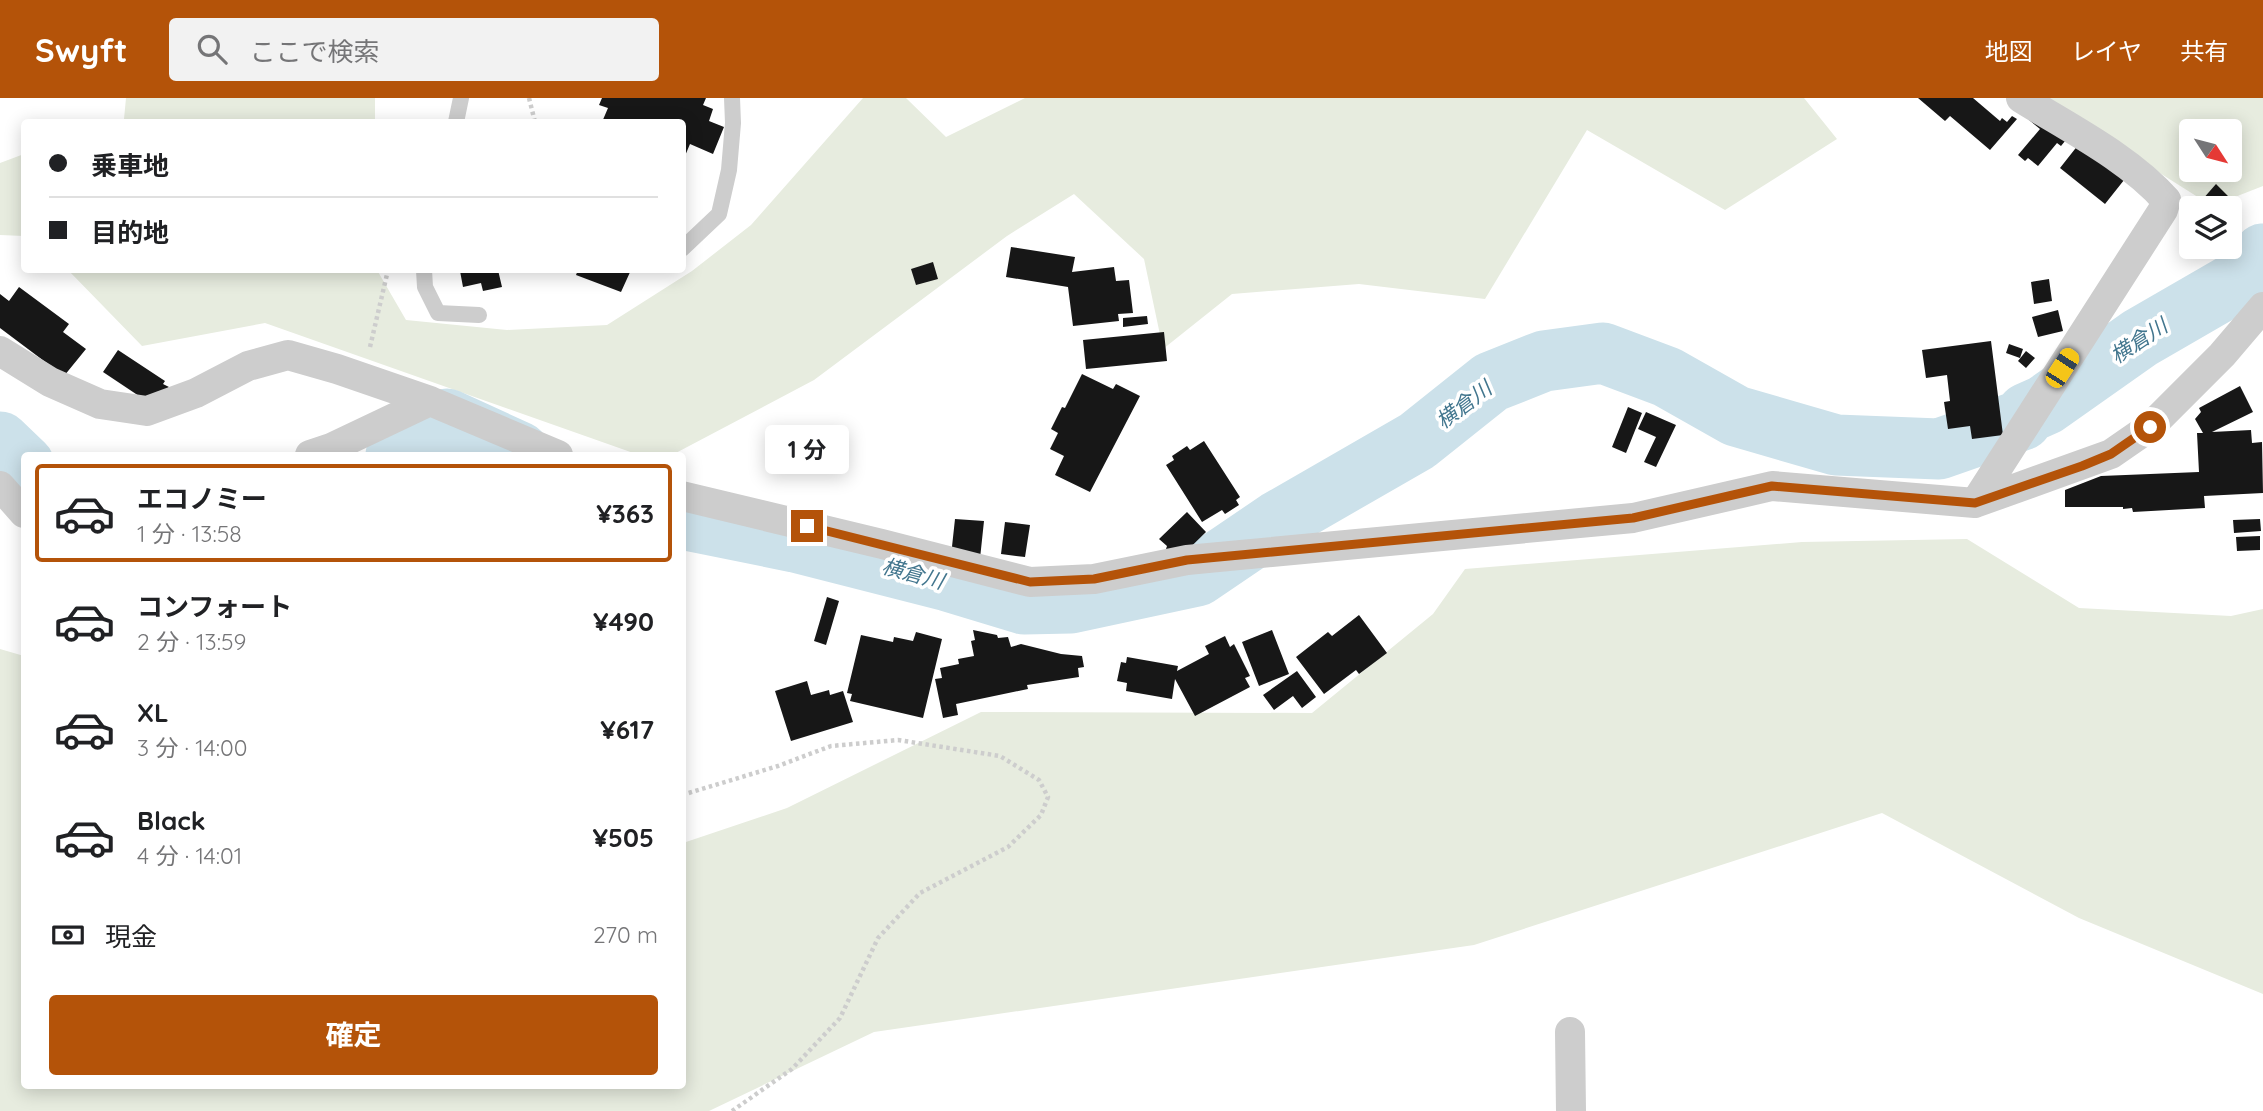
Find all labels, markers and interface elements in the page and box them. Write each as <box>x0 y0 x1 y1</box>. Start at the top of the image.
search box <box>169 18 659 81</box>
text: Swyft <box>35 29 127 70</box>
icon: search <box>193 30 231 68</box>
text: ここで検索 <box>249 35 379 68</box>
text: 地図 <box>1985 36 2033 66</box>
text: レイヤ <box>2071 36 2142 66</box>
text: 共有 <box>2180 36 2228 66</box>
north arrow <box>2179 119 2242 182</box>
map controls <box>2179 119 2242 259</box>
text: 乗車地 <box>91 149 169 182</box>
button: layers <box>2179 196 2242 259</box>
text: 目的地 <box>91 216 169 249</box>
water label: 横倉川 <box>2105 311 2174 368</box>
car <box>2042 345 2083 391</box>
water label: 横倉川 <box>1430 374 1498 434</box>
route start <box>2134 411 2166 443</box>
callout: 1 分 <box>765 424 849 474</box>
text: 1 分 <box>788 435 826 464</box>
icon: car <box>53 482 116 545</box>
text: エコノミー <box>137 482 267 515</box>
text: ¥363 <box>596 497 654 530</box>
route end <box>791 510 823 542</box>
text: 1 分 · 13:58 <box>137 519 242 548</box>
water label: 横倉川 <box>879 552 949 594</box>
icon: car <box>53 590 116 653</box>
text: コンフォート <box>137 590 292 623</box>
text: ¥490 <box>593 605 654 638</box>
text: 2 分 · 13:59 <box>137 627 246 656</box>
text: XL <box>137 696 169 729</box>
icon: car <box>53 698 116 761</box>
text: ¥617 <box>600 713 654 746</box>
text: 3 分 · 14:00 <box>137 733 247 762</box>
text: Black <box>137 804 206 837</box>
icon: car <box>53 806 116 869</box>
text: ¥505 <box>593 821 654 854</box>
text: 4 分 · 14:01 <box>137 841 242 870</box>
icon: cash <box>49 916 87 954</box>
text: 現金 <box>105 920 157 953</box>
text: 270 m <box>593 920 658 949</box>
button: 確定 <box>49 995 658 1075</box>

